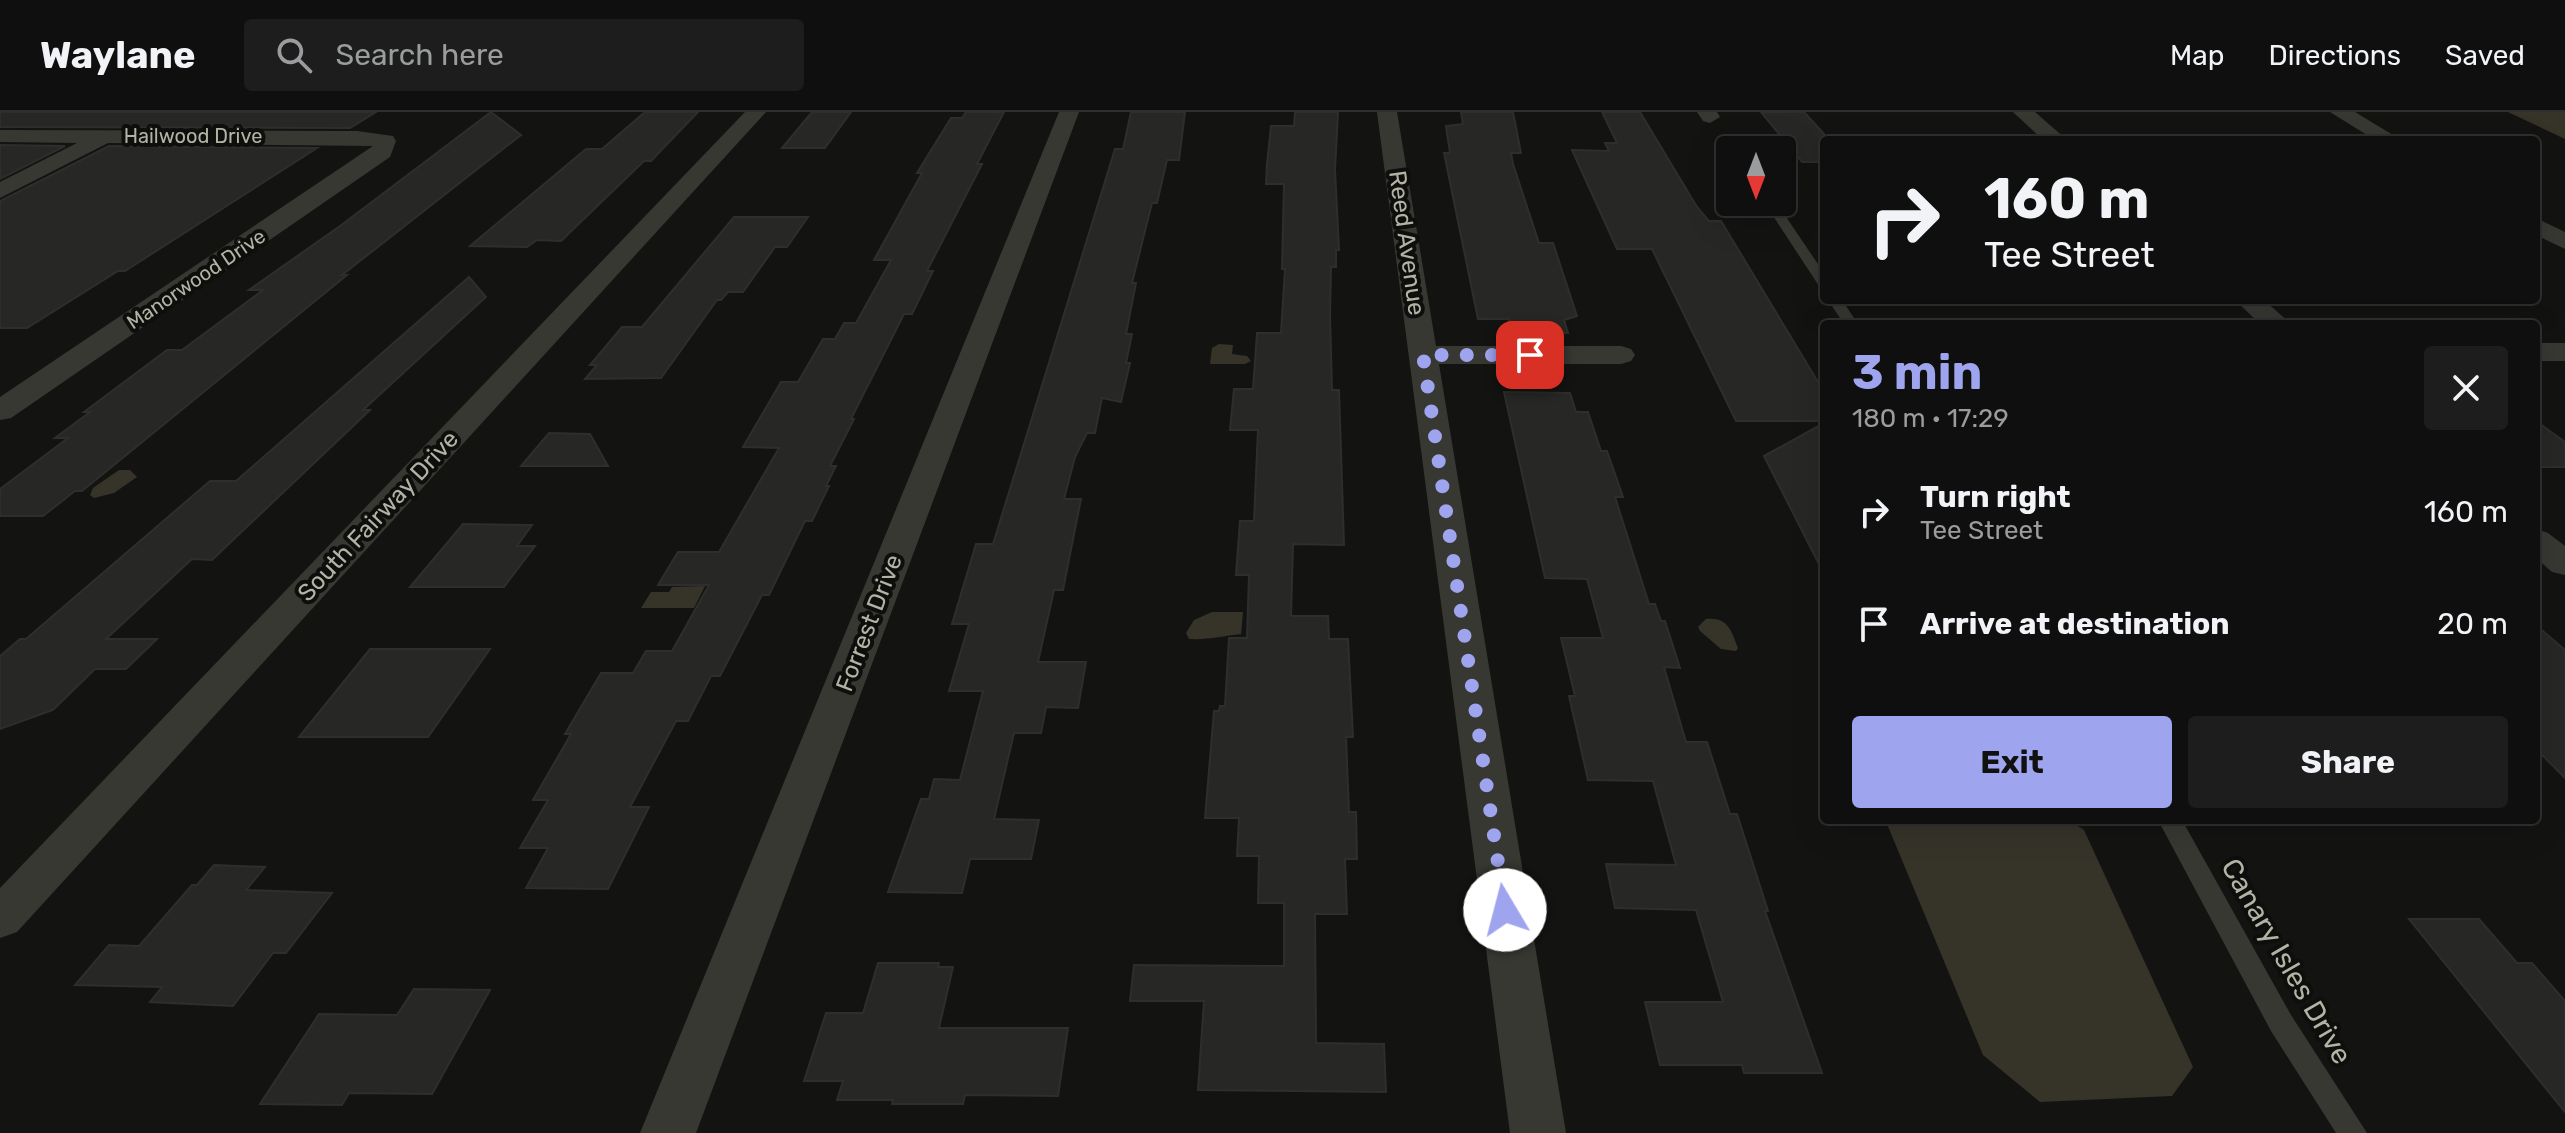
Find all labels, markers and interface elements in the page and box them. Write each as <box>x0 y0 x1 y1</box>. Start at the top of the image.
search box <box>244 19 804 91</box>
text: Waylane <box>40 32 196 78</box>
icon: search <box>272 33 316 77</box>
text: Search here <box>336 37 504 73</box>
text: Map <box>2170 39 2224 72</box>
text: Directions <box>2268 39 2401 72</box>
text: Saved <box>2445 39 2525 72</box>
street label: Hailwood Drive <box>124 124 262 148</box>
north arrow <box>1716 136 1796 216</box>
map controls <box>1716 136 1796 216</box>
text: 160 m <box>1984 166 2150 232</box>
icon: right <box>1852 168 1956 272</box>
street label: Reed Avenue <box>1383 169 1431 317</box>
street label: Manorwood Drive <box>122 224 270 334</box>
text: Tee Street <box>1984 233 2155 276</box>
pin <box>1496 321 1564 389</box>
icon: arrive <box>1508 333 1552 377</box>
text: 3 min <box>1852 344 1982 401</box>
button: close <box>2424 346 2508 430</box>
text: 180 m · 17:29 <box>1852 403 2009 434</box>
street label: South Fairway Drive <box>292 425 464 607</box>
text: Turn right <box>1920 479 2071 515</box>
icon: right <box>1852 490 1896 534</box>
text: 160 m <box>2424 494 2508 530</box>
text: Tee Street <box>1920 515 2043 546</box>
street label: Forrest Drive <box>830 551 908 695</box>
icon: arrive <box>1852 602 1896 646</box>
text: Arrive at destination <box>1920 606 2230 642</box>
text: 20 m <box>2437 606 2508 642</box>
button: Exit <box>1852 716 2172 808</box>
button: Share <box>2188 716 2508 808</box>
street label: Canary Isles Drive <box>2214 853 2359 1070</box>
position arrow <box>1463 868 1547 952</box>

